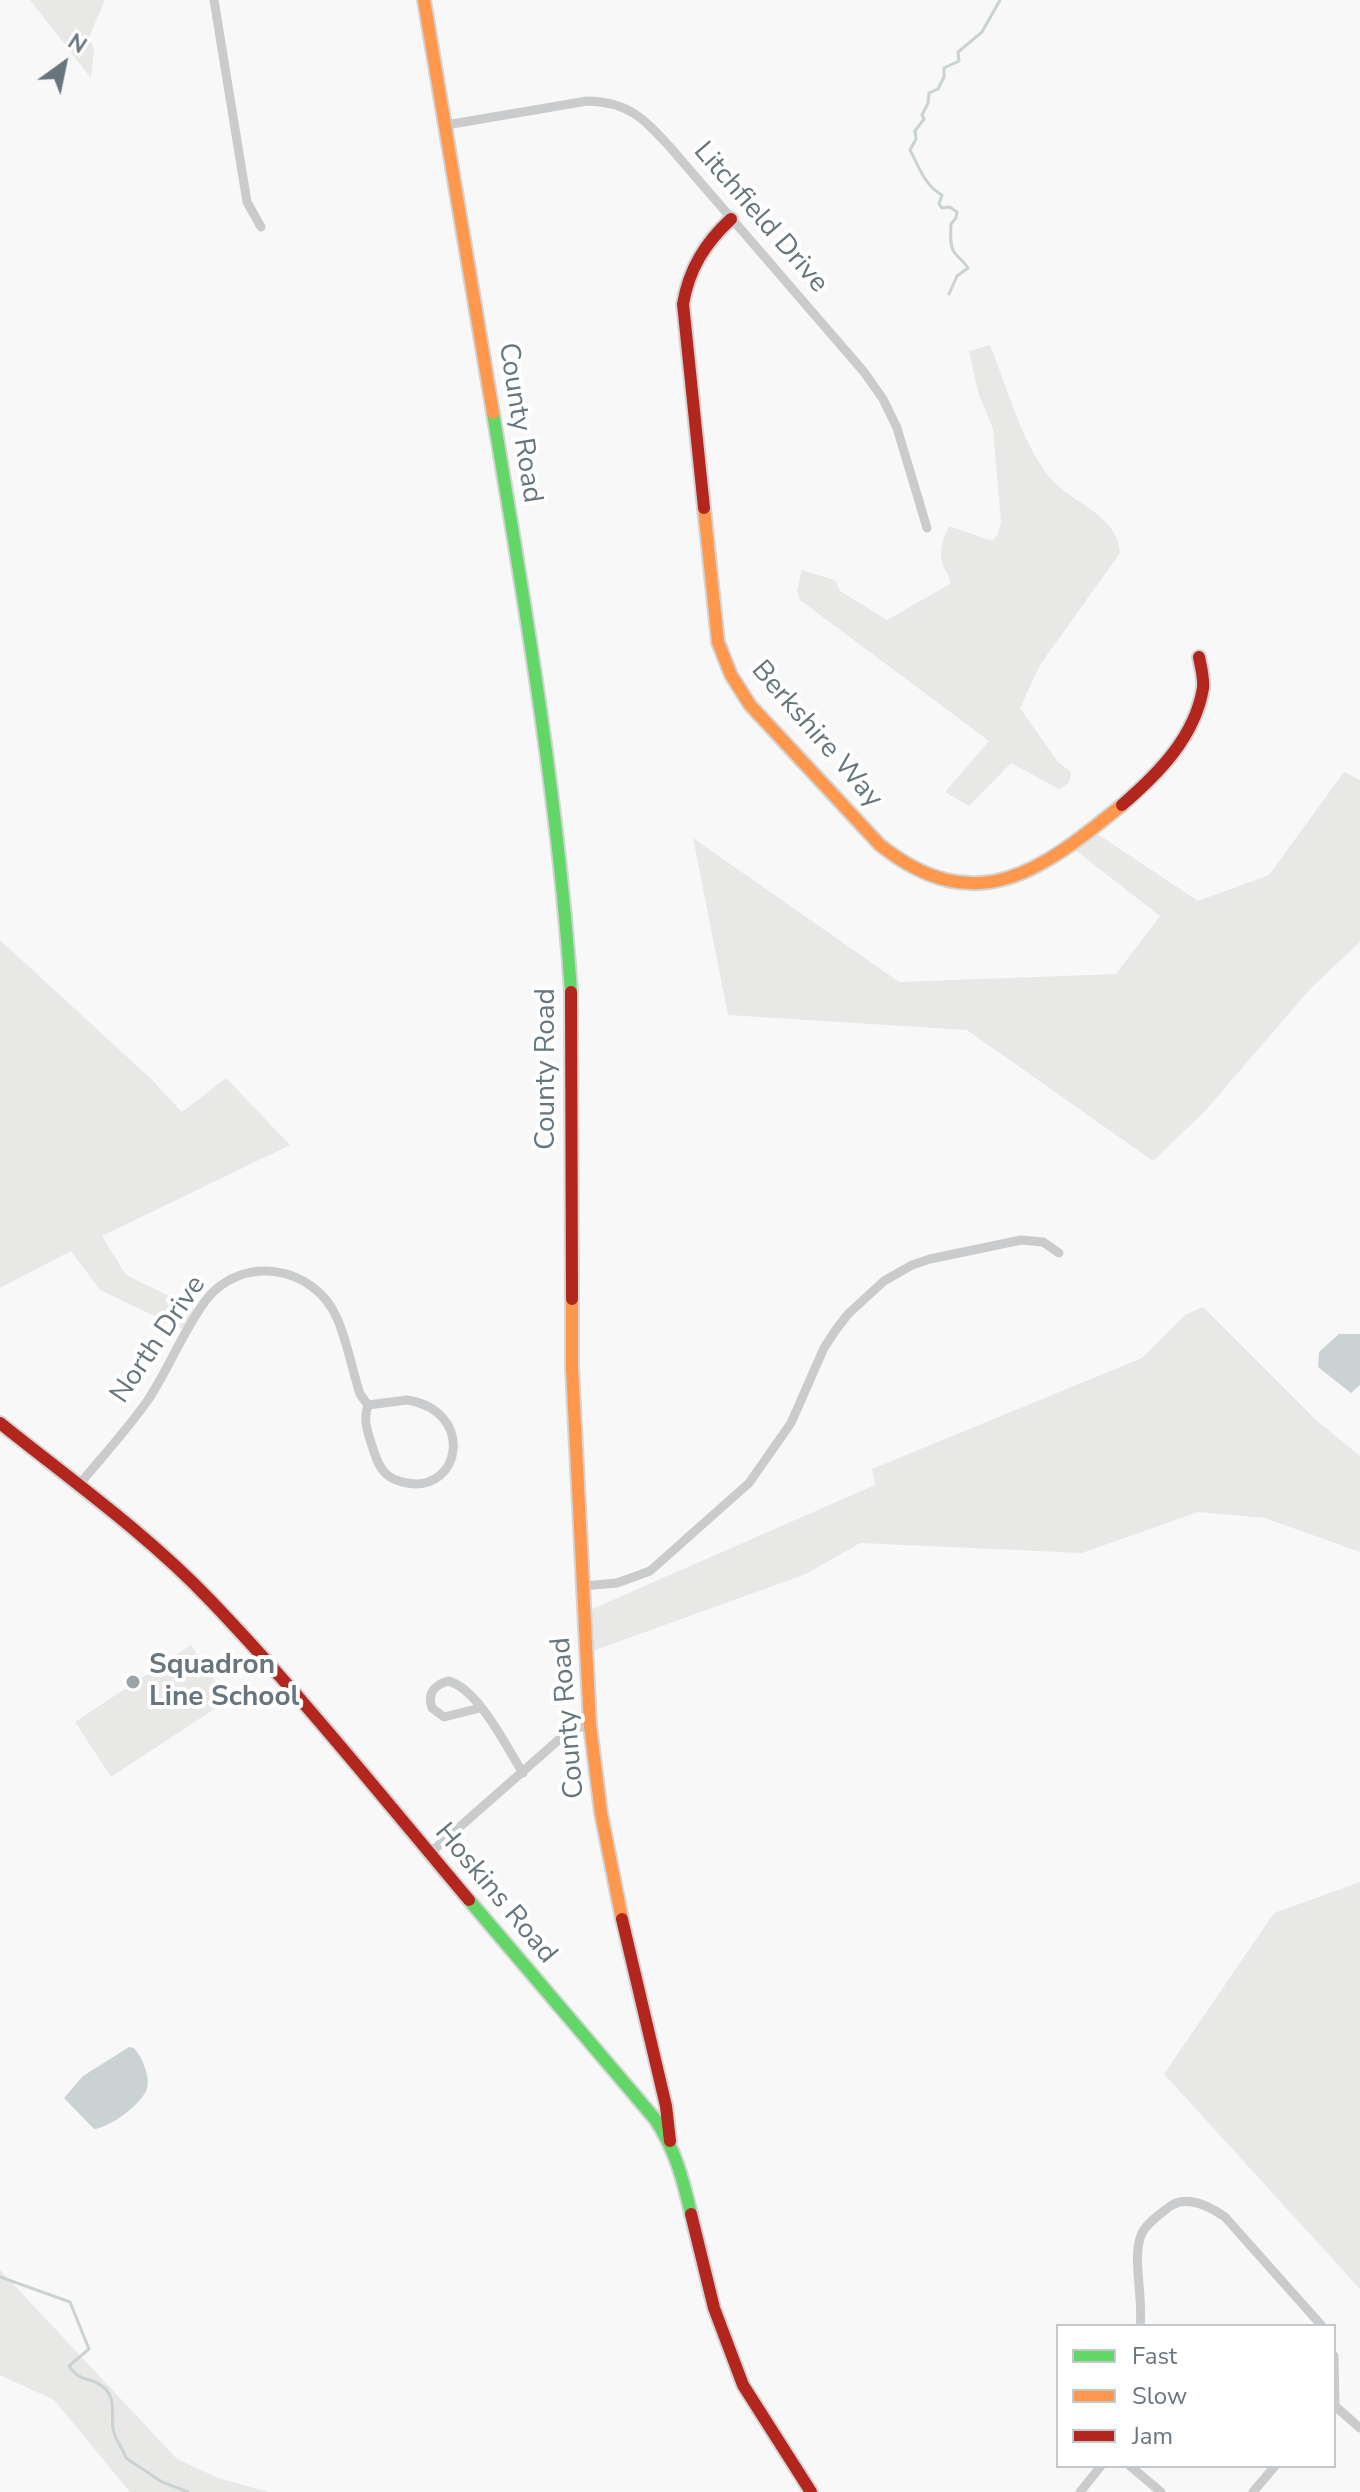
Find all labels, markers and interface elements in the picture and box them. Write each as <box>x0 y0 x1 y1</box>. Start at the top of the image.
north arrow <box>24 24 104 104</box>
text: N <box>62 27 92 61</box>
street label: Litchfield Drive <box>685 136 835 300</box>
street label: County Road <box>490 340 548 506</box>
street label: Berkshire Way <box>743 655 889 815</box>
street label: County Road <box>530 988 564 1150</box>
street label: North Drive <box>104 1270 214 1410</box>
street label: County Road <box>545 1636 593 1800</box>
place label: Squadron Line School <box>149 1649 299 1715</box>
marker: Squadron Line School <box>124 1673 142 1691</box>
street label: Hoskins Road <box>427 1817 563 1971</box>
legend <box>1056 2324 1336 2468</box>
text: Fast <box>1132 2340 1177 2372</box>
text: Slow <box>1132 2380 1187 2412</box>
text: Jam <box>1132 2420 1173 2452</box>

